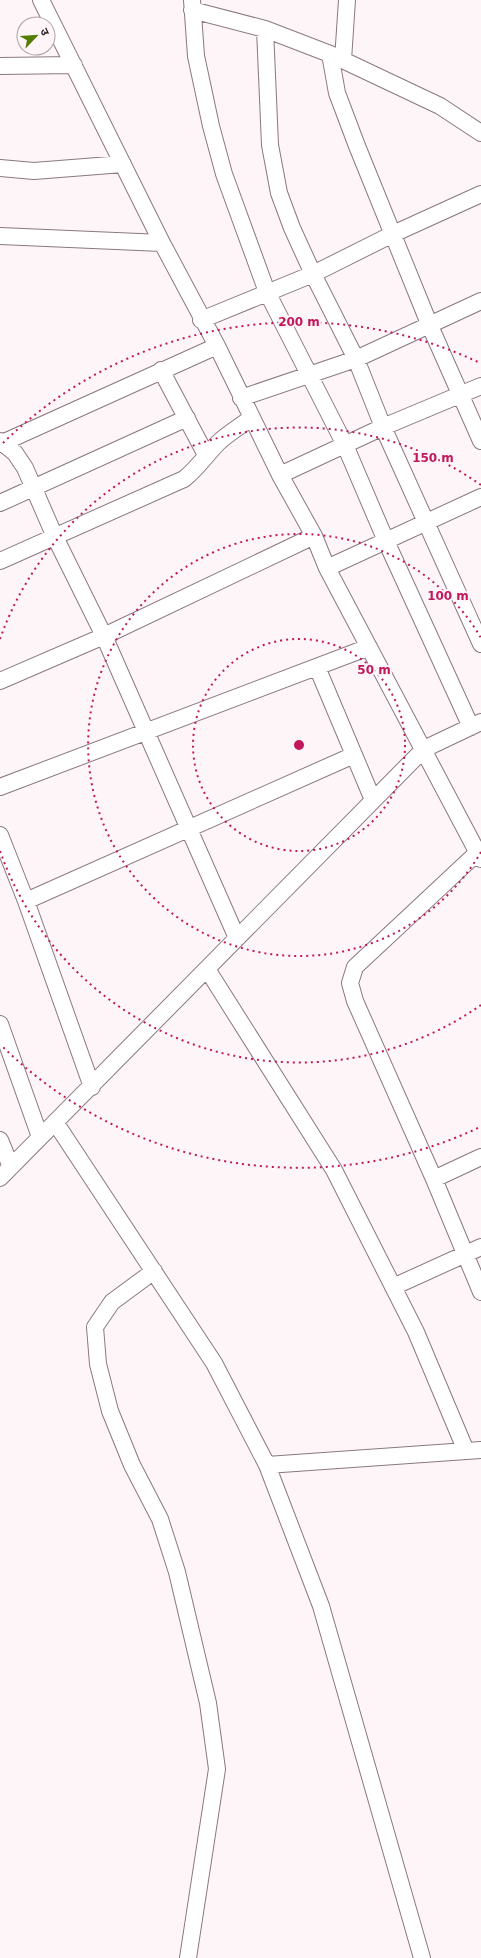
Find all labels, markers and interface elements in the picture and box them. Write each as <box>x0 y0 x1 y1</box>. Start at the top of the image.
north arrow <box>16 16 56 56</box>
text: उ <box>37 26 52 38</box>
text: 200 m <box>278 315 320 329</box>
text: 150 m <box>412 451 454 465</box>
text: 100 m <box>427 589 469 603</box>
text: 50 m <box>357 663 391 677</box>
centre of rings <box>292 738 306 752</box>

